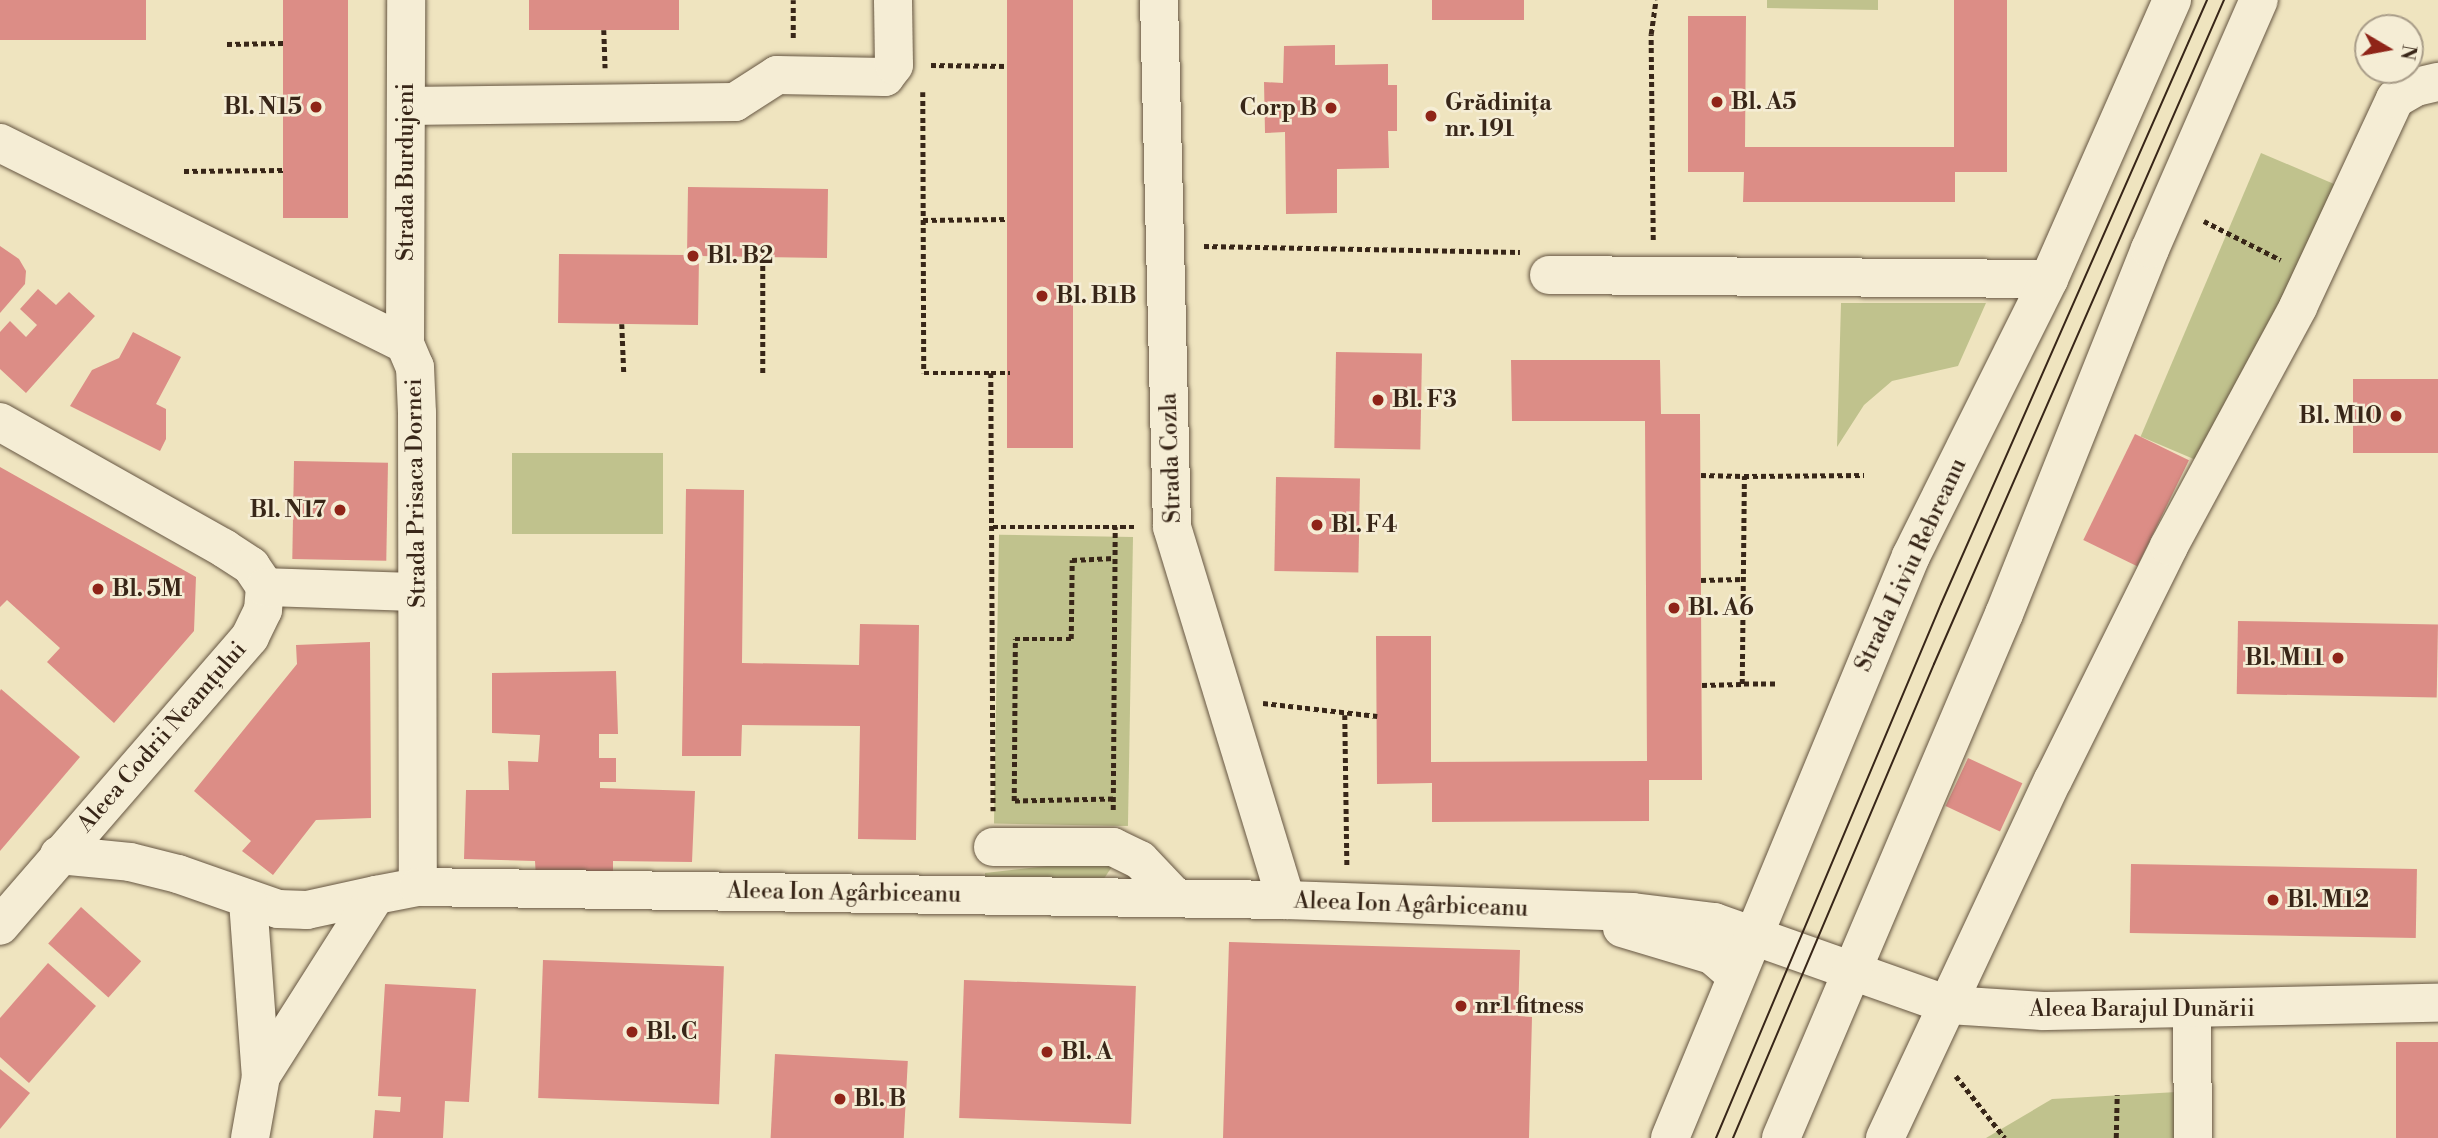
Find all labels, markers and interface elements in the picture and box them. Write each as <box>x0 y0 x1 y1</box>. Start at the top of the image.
north arrow <box>2354 14 2424 84</box>
text: N <box>2395 43 2421 62</box>
street label: Strada Burdujeni <box>392 83 420 261</box>
place label: Bl. A5 <box>1731 88 1797 116</box>
place label: Grădinița nr. 191 <box>1445 89 1552 143</box>
place label: Bl. N15 <box>224 93 302 121</box>
place label: Corp B <box>1240 94 1317 122</box>
marker: Bl. A5 <box>1709 94 1725 110</box>
marker: Bl. N15 <box>308 99 324 115</box>
marker: Corp B <box>1323 100 1339 116</box>
marker: Grădinița nr. 191 <box>1423 108 1439 124</box>
place label: Bl. B2 <box>707 242 773 270</box>
marker: Bl. B2 <box>685 248 701 264</box>
place label: Bl. B1B <box>1056 282 1136 310</box>
marker: Bl. B1B <box>1034 288 1050 304</box>
street label: Strada Prisaca Dornei <box>400 378 432 608</box>
place label: Bl. F3 <box>1392 386 1457 414</box>
street label: Strada Cozla <box>1155 392 1187 524</box>
marker: Bl. F3 <box>1370 392 1386 408</box>
place label: Bl. M10 <box>2299 402 2382 430</box>
marker: Bl. M10 <box>2388 408 2404 424</box>
street label: Strada Liviu Rebreanu <box>1849 454 1973 676</box>
place label: Bl. N17 <box>250 496 326 524</box>
marker: Bl. N17 <box>332 502 348 518</box>
place label: Bl. F4 <box>1331 511 1397 539</box>
marker: Bl. F4 <box>1309 517 1325 533</box>
place label: Bl. 5M <box>112 575 182 603</box>
marker: Bl. 5M <box>90 581 106 597</box>
place label: Bl. A6 <box>1688 594 1754 622</box>
marker: Bl. A6 <box>1666 600 1682 616</box>
street label: Aleea Codrii Neamțului <box>72 636 252 838</box>
place label: Bl. M11 <box>2245 644 2324 672</box>
marker: Bl. M11 <box>2330 650 2346 666</box>
street label: Aleea Ion Agârbiceanu <box>727 877 961 909</box>
place label: Bl. M12 <box>2287 886 2369 914</box>
street label: Aleea Ion Agârbiceanu <box>1293 887 1529 923</box>
marker: Bl. M12 <box>2265 892 2281 908</box>
place label: nr1 fitness <box>1475 992 1584 1020</box>
street label: Aleea Barajul Dunării <box>2029 995 2255 1023</box>
marker: nr1 fitness <box>1453 998 1469 1014</box>
place label: Bl. C <box>646 1018 697 1046</box>
marker: Bl. C <box>624 1024 640 1040</box>
place label: Bl. A <box>1061 1038 1112 1066</box>
marker: Bl. A <box>1039 1044 1055 1060</box>
place label: Bl. B <box>854 1085 906 1113</box>
marker: Bl. B <box>832 1091 848 1107</box>

